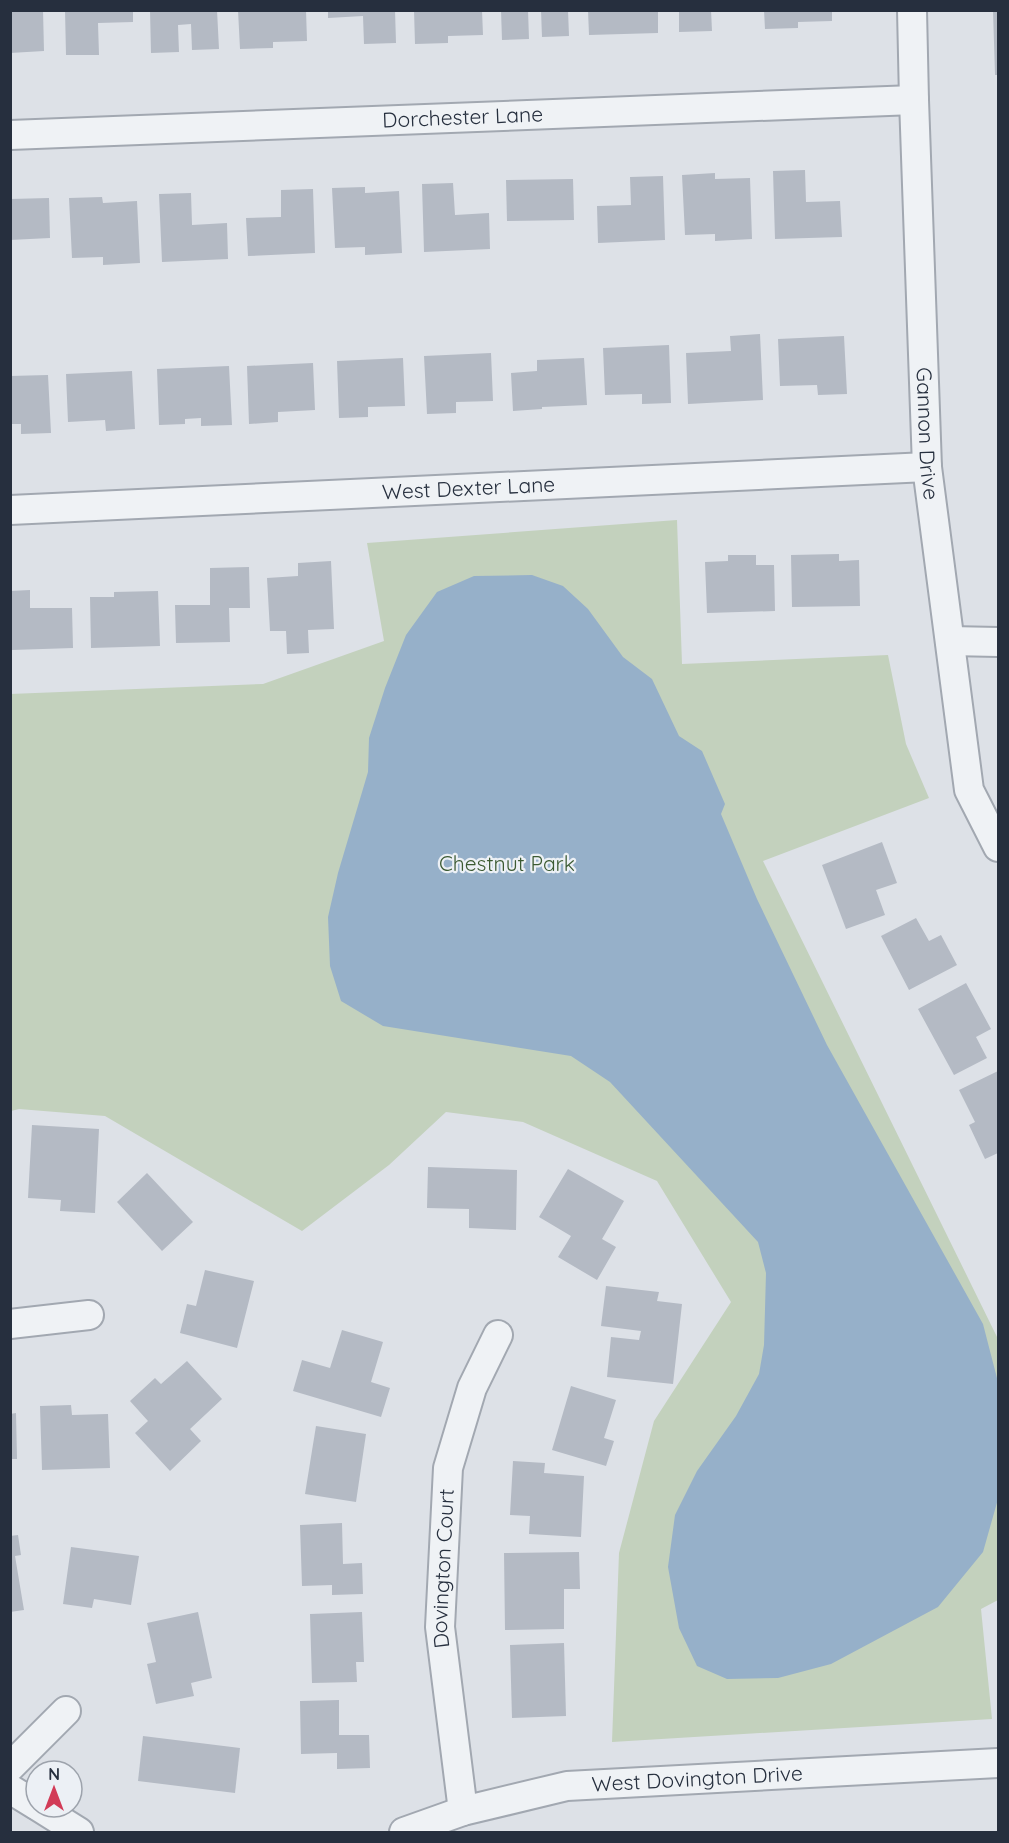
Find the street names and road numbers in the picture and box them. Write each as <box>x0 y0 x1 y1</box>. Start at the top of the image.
street label: Dorchester Lane <box>382 100 543 133</box>
street label: Gannon Drive <box>911 367 945 502</box>
street label: West Dexter Lane <box>381 470 556 505</box>
street label: Dovington Court <box>426 1488 459 1650</box>
street label: West Dovington Drive <box>591 1759 803 1797</box>

